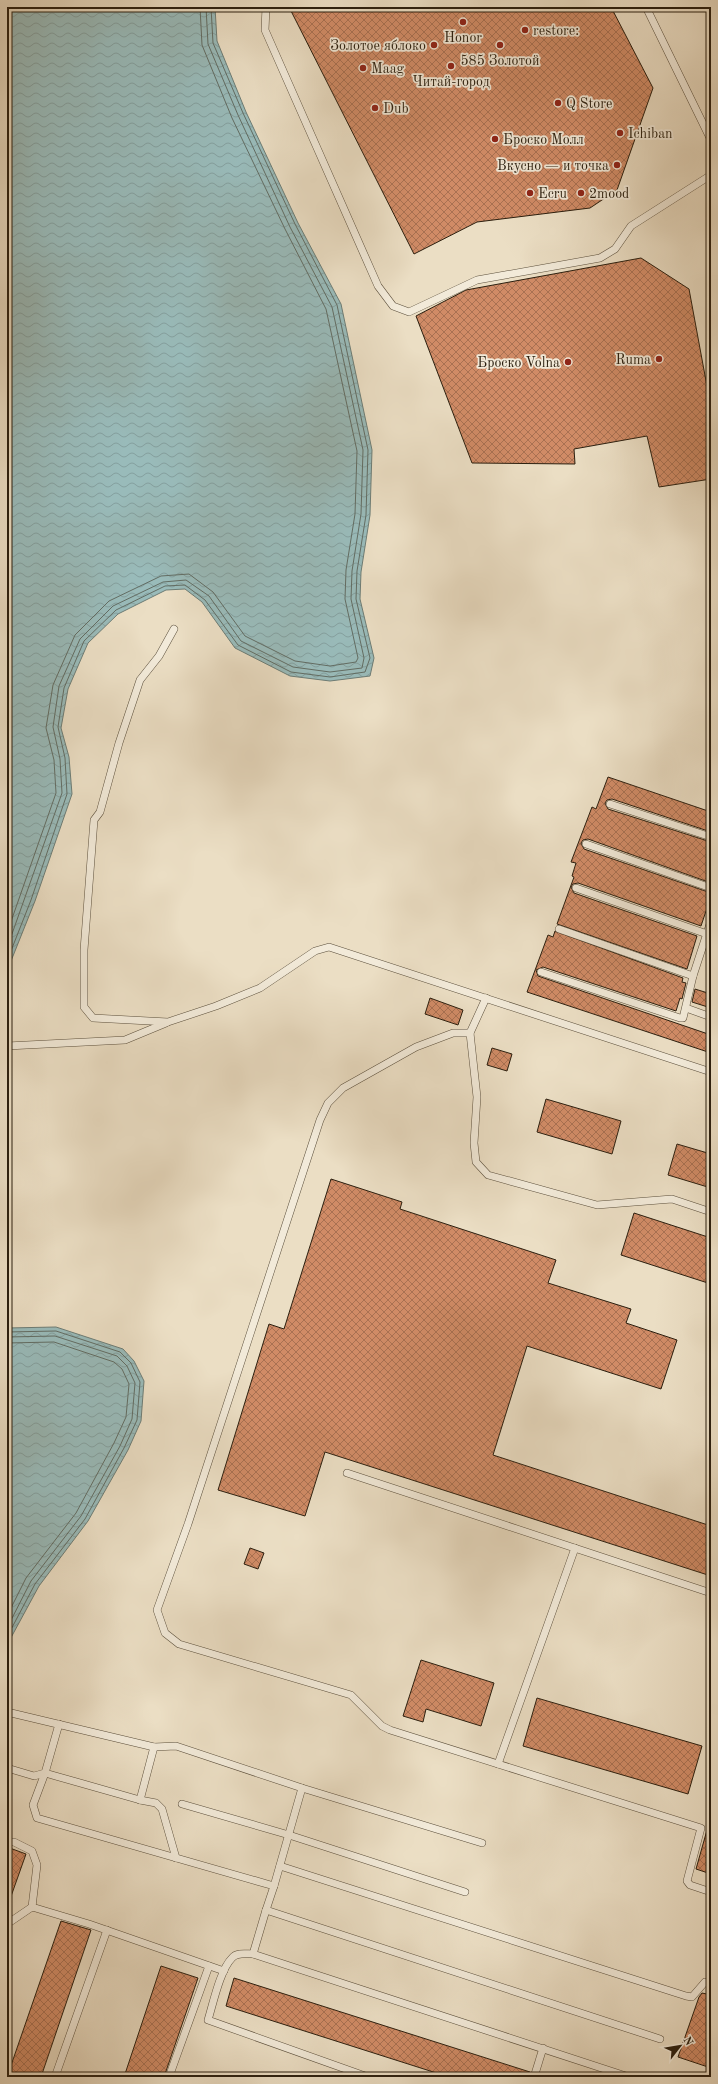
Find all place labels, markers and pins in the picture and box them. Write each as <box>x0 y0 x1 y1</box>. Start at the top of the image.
marker: Honor <box>458 17 468 27</box>
place label: restore: <box>533 24 579 38</box>
marker: restore: <box>520 25 530 35</box>
place label: Honor <box>444 31 482 45</box>
place label: Золотое яблоко <box>330 39 426 53</box>
marker: Золотое яблоко <box>429 40 439 50</box>
marker: 585 Золотой <box>495 40 505 50</box>
place label: 585 Золотой <box>460 54 540 68</box>
marker: Читай-город <box>446 61 456 71</box>
place label: Maag <box>371 62 405 76</box>
marker: Maag <box>358 63 368 73</box>
place label: Читай-город <box>413 75 490 89</box>
place label: Q Store <box>566 97 612 111</box>
marker: Q Store <box>553 98 563 108</box>
place label: Dub <box>383 102 409 116</box>
marker: Dub <box>370 103 380 113</box>
place label: Ichiban <box>628 127 673 141</box>
marker: Ichiban <box>615 128 625 138</box>
place label: Броско Молл <box>503 133 584 147</box>
marker: Броско Молл <box>490 134 500 144</box>
place label: Вкусно — и точка <box>497 159 609 173</box>
marker: Вкусно — и точка <box>612 160 622 170</box>
place label: Ecru <box>538 187 568 201</box>
place label: 2mood <box>589 187 629 201</box>
marker: Ecru <box>525 188 535 198</box>
marker: 2mood <box>576 188 586 198</box>
place label: Ruma <box>615 353 651 367</box>
marker: Ruma <box>654 354 664 364</box>
place label: Броско Volna <box>477 356 560 370</box>
marker: Броско Volna <box>563 357 573 367</box>

